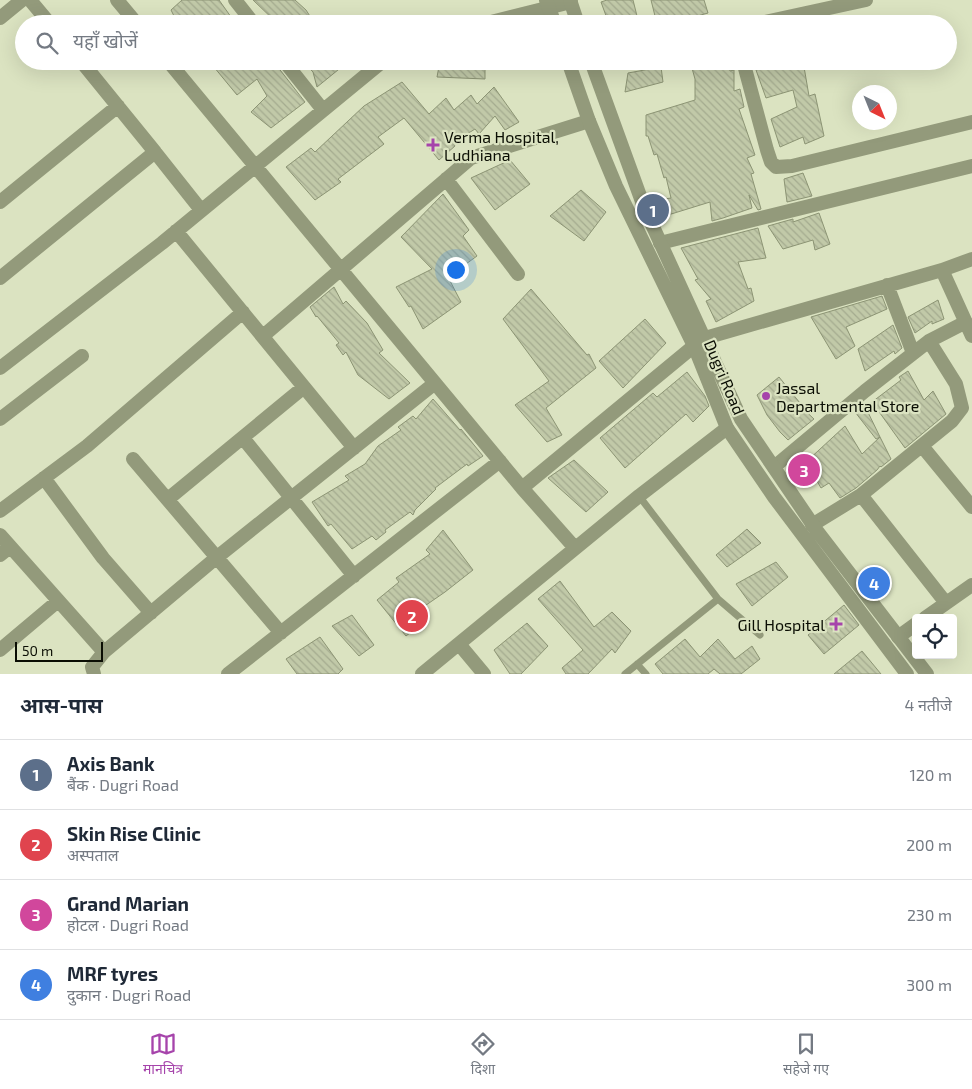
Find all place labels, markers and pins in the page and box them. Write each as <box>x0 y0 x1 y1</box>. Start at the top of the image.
place label: Verma Hospital, Ludhiana <box>444 127 559 164</box>
marker: Verma Hospital, Ludhiana <box>426 138 440 152</box>
pin: 1 <box>637 191 669 229</box>
place label: Jassal Departmental Store <box>776 378 919 415</box>
marker: Jassal Departmental Store <box>760 390 772 402</box>
pin: 3 <box>788 451 820 489</box>
pin: 4 <box>858 564 890 602</box>
pin: 2 <box>396 597 428 635</box>
place label: Gill Hospital <box>738 615 825 634</box>
marker: Gill Hospital <box>829 617 843 631</box>

